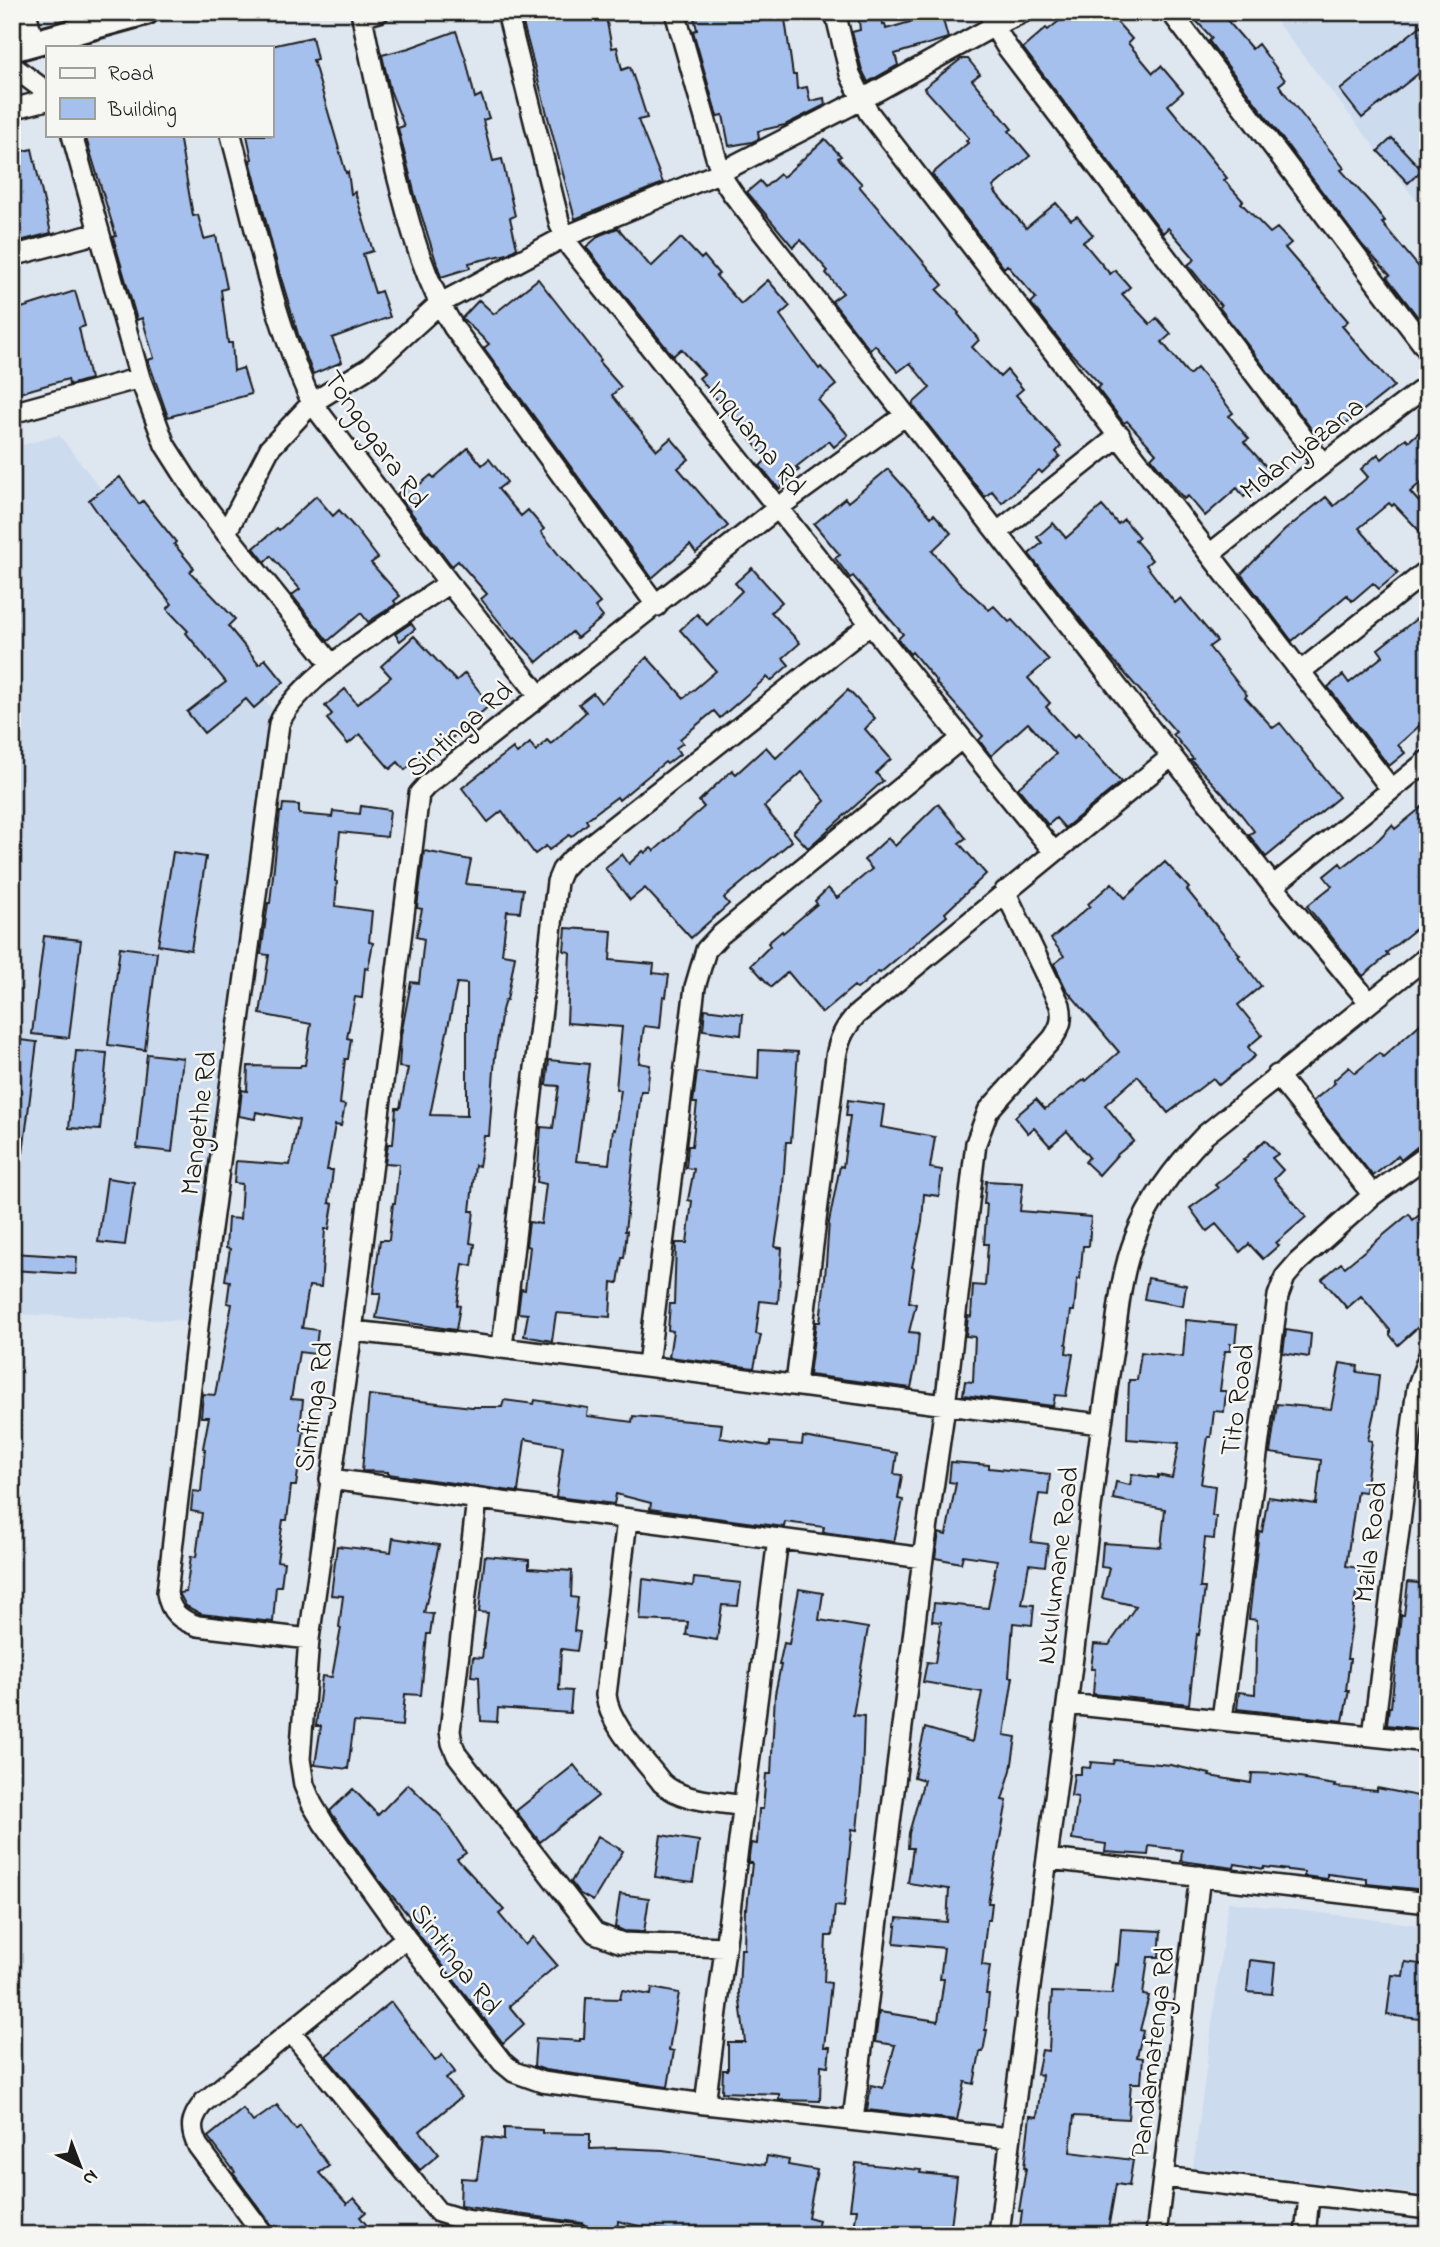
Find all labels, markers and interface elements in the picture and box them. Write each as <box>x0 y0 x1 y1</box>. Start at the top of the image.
legend <box>46 46 273 136</box>
text: Road <box>108 60 154 90</box>
text: Building <box>107 96 177 128</box>
street label: Tongogara Rd <box>311 363 437 518</box>
street label: Inquama Rd <box>696 373 815 506</box>
street label: Mdanyazana <box>1232 388 1374 512</box>
street label: Sintinga Rd <box>397 672 523 789</box>
street label: Mangethe Rd <box>171 1049 230 1198</box>
street label: Sintinga Rd <box>285 1338 346 1474</box>
street label: Tito Road <box>1211 1341 1268 1459</box>
street label: Nkulumane Road <box>1027 1464 1092 1667</box>
street label: Mzila Road <box>1345 1479 1400 1605</box>
street label: Sintinga Rd <box>398 1895 510 2025</box>
street label: Pandamatenga Rd <box>1121 1944 1188 2161</box>
north arrow <box>46 2132 116 2202</box>
text: N <box>76 2162 104 2191</box>

